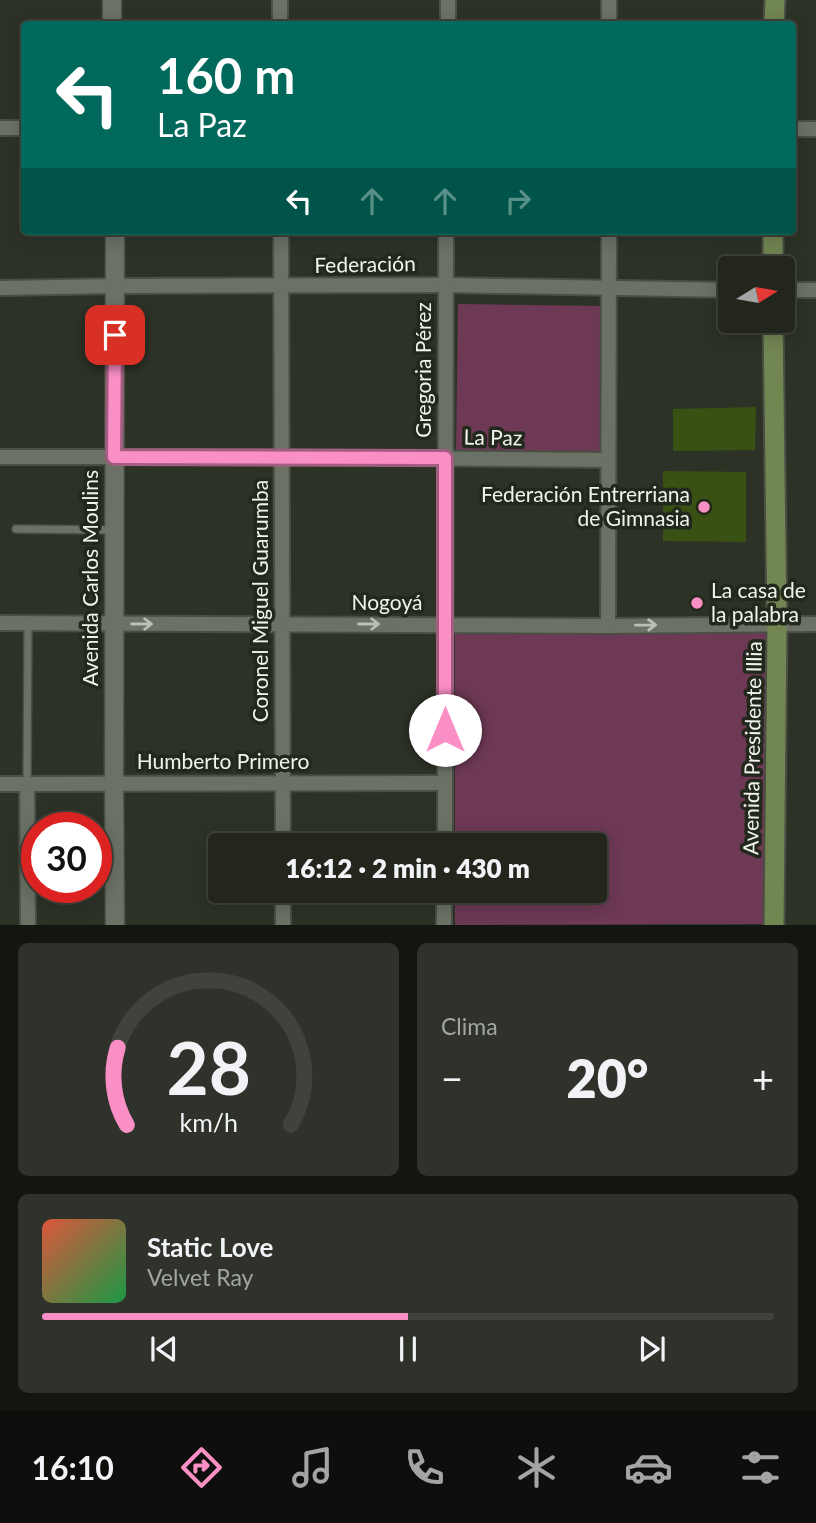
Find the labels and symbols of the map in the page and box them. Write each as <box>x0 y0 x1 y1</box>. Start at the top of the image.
street label: Federación <box>314 250 416 277</box>
north arrow <box>718 256 794 332</box>
street label: Gregoria Pérez <box>410 302 435 438</box>
pin <box>85 305 145 365</box>
street label: La Paz <box>463 423 523 450</box>
street label: Avenida Carlos Moulins <box>77 470 102 686</box>
street label: Coronel Miguel Guarumba <box>247 480 272 722</box>
place label: Federación Entrerriana de Gimnasia <box>481 481 690 530</box>
marker: Federación Entrerriana de Gimnasia <box>696 499 712 515</box>
place label: La casa de la palabra <box>711 577 806 626</box>
street label: Nogoyá <box>352 589 422 614</box>
marker: La casa de la palabra <box>689 595 705 611</box>
one-way arrow <box>130 617 153 631</box>
one-way arrow <box>357 617 380 631</box>
one-way arrow <box>634 618 657 632</box>
street label: Avenida Presidente Illia <box>737 641 766 855</box>
position arrow <box>408 693 482 767</box>
street label: Humberto Primero <box>137 748 309 773</box>
speed limit sign: 30 <box>21 812 112 903</box>

